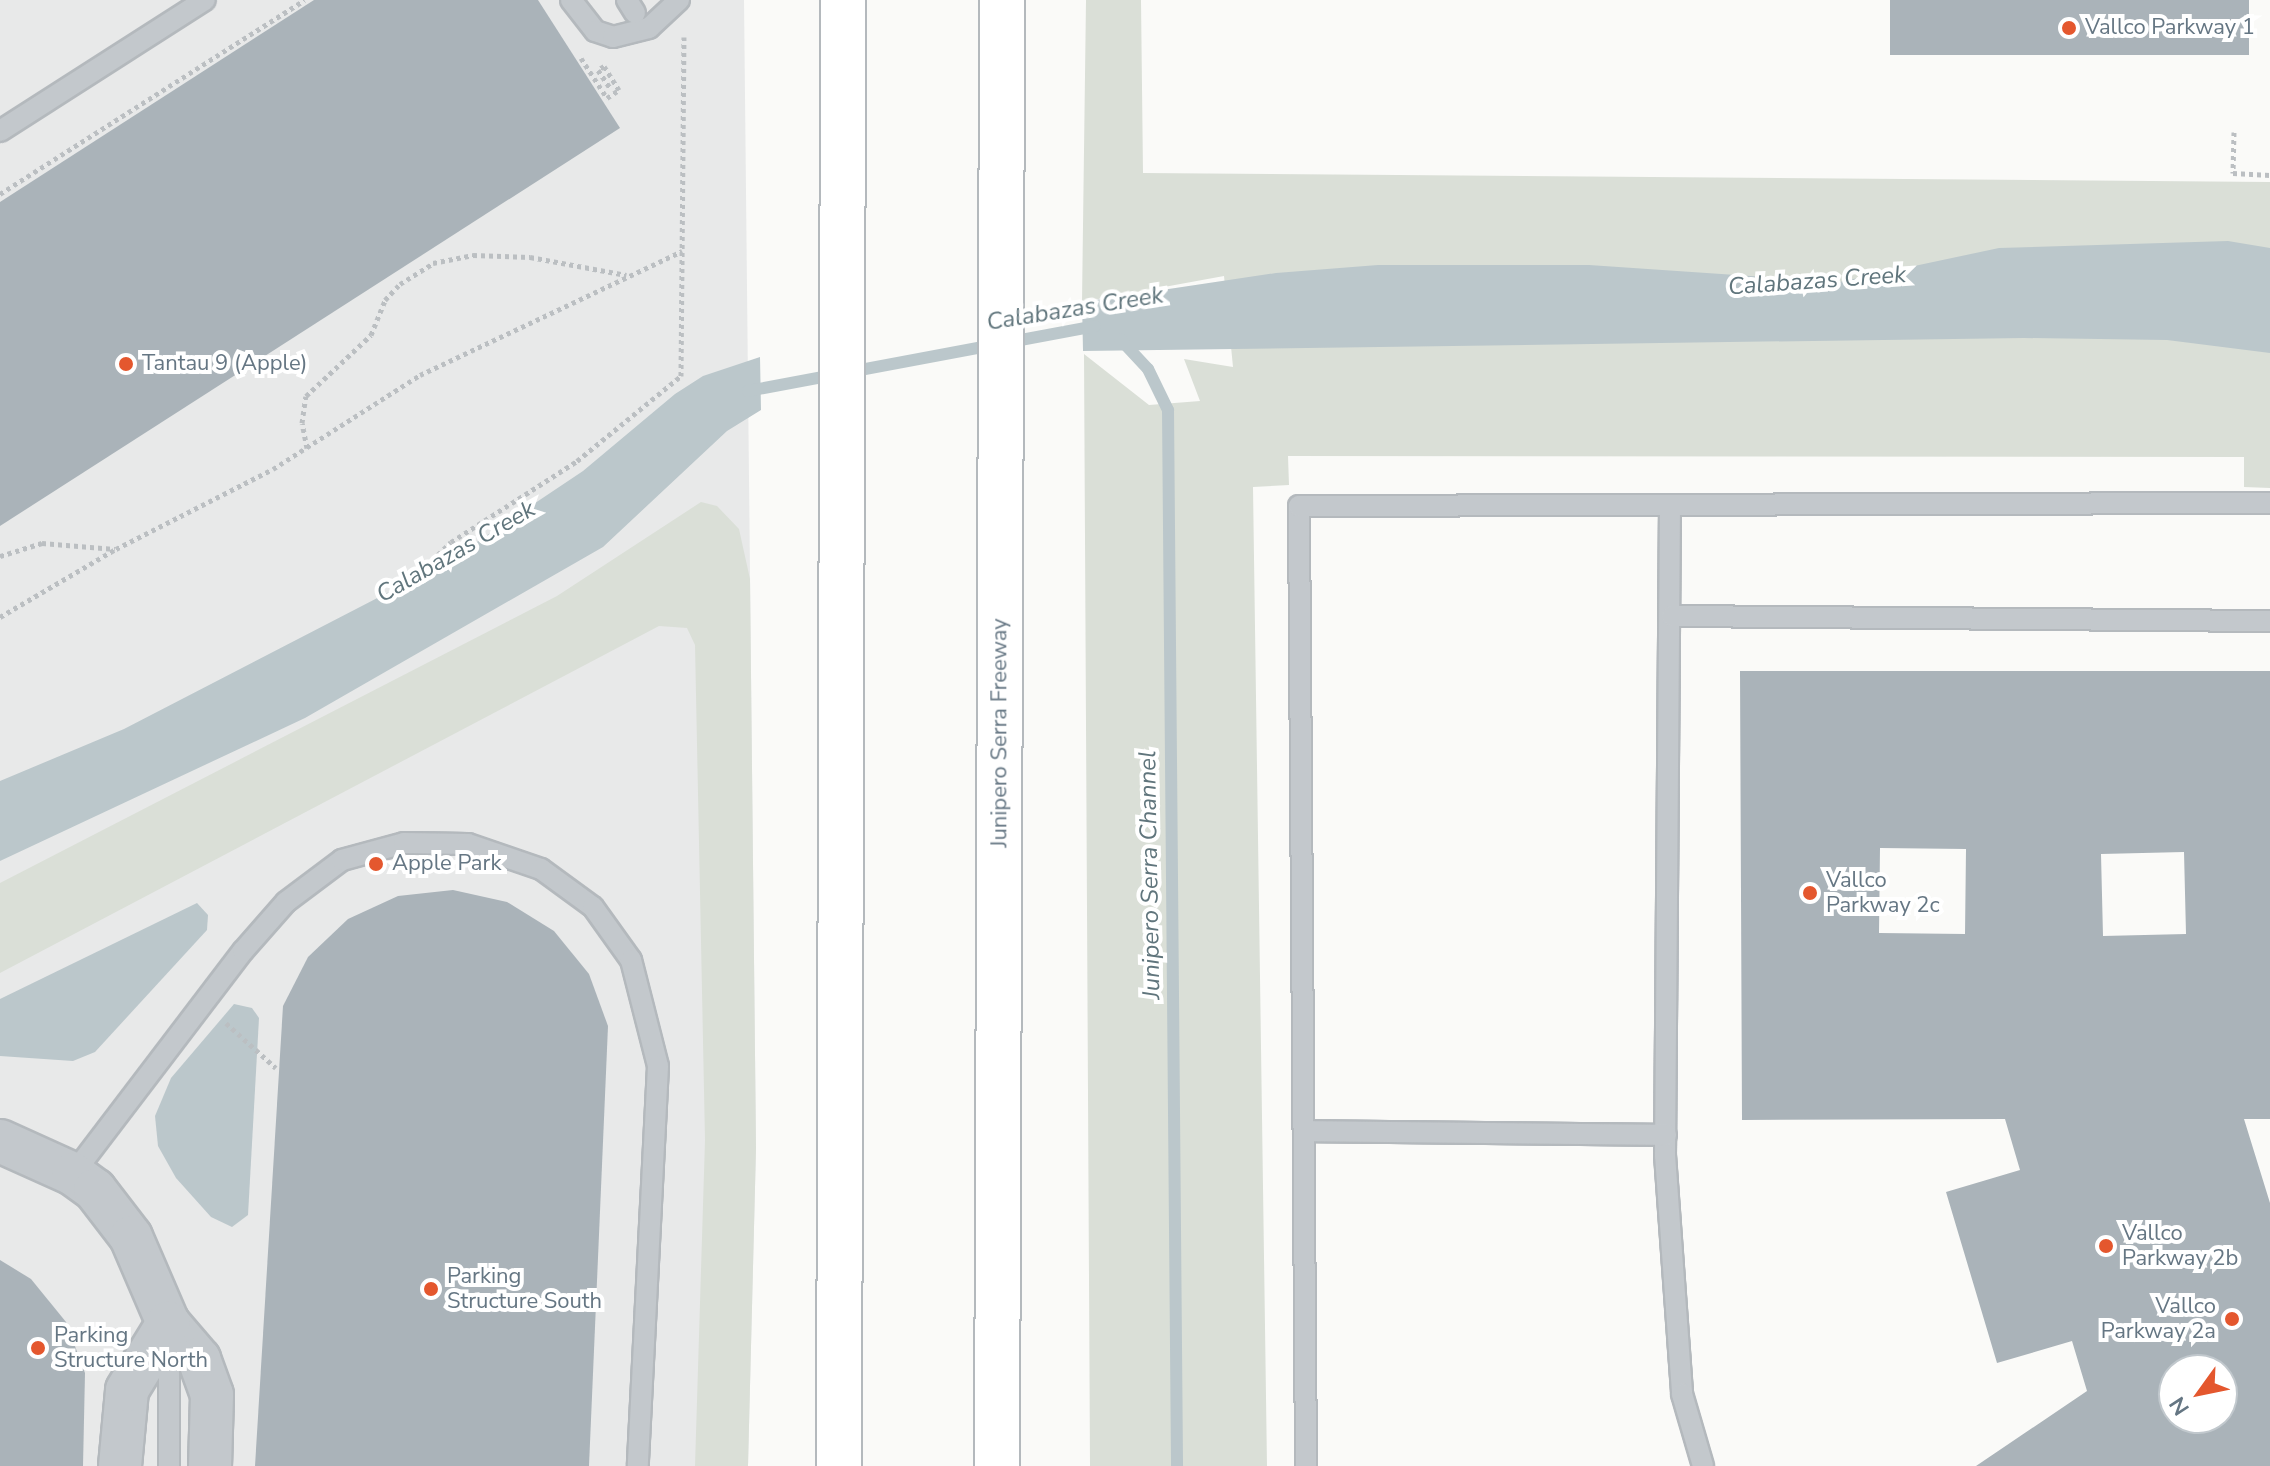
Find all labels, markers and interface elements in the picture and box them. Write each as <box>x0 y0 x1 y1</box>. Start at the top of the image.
place label: Vallco Parkway 1 <box>2085 15 2255 41</box>
marker: Vallco Parkway 1 <box>2060 19 2078 37</box>
water label: Calabazas Creek <box>1727 260 1907 302</box>
water label: Calabazas Creek <box>985 281 1165 337</box>
place label: Tantau 9 (Apple) <box>142 351 307 377</box>
marker: Tantau 9 (Apple) <box>117 355 135 373</box>
water label: Calabazas Creek <box>371 495 541 609</box>
street label: Junipero Serra Freeway <box>987 618 1013 848</box>
water label: Junipero Serra Channel <box>1133 751 1167 999</box>
place label: Apple Park <box>392 851 501 877</box>
marker: Apple Park <box>367 855 385 873</box>
place label: Vallco Parkway 2c <box>1826 867 1940 918</box>
marker: Vallco Parkway 2c <box>1801 884 1819 902</box>
place label: Vallco Parkway 2b <box>2122 1220 2238 1272</box>
marker: Vallco Parkway 2b <box>2097 1237 2115 1255</box>
place label: Parking Structure South <box>447 1263 602 1314</box>
marker: Parking Structure South <box>422 1280 440 1298</box>
place label: Vallco Parkway 2a <box>2101 1293 2216 1344</box>
marker: Vallco Parkway 2a <box>2223 1310 2241 1328</box>
place label: Parking Structure North <box>54 1322 208 1374</box>
marker: Parking Structure North <box>29 1339 47 1357</box>
north arrow <box>2158 1354 2238 1434</box>
text: N <box>2162 1391 2197 1421</box>

